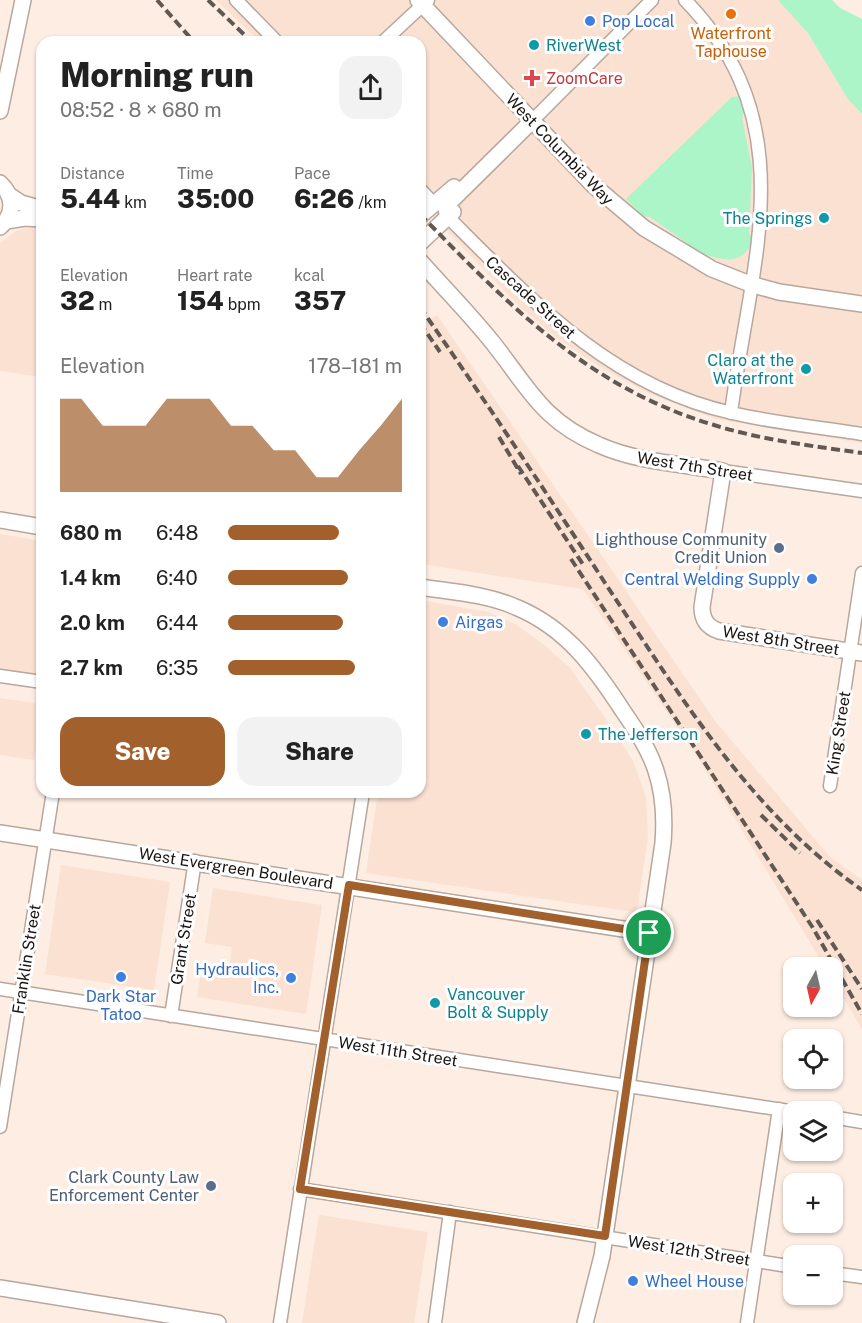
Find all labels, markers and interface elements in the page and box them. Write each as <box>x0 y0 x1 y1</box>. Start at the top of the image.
marker: Waterfront Taphouse <box>724 7 738 21</box>
place label: Pop Local <box>602 12 675 31</box>
marker: Pop Local <box>583 14 597 28</box>
place label: Waterfront Taphouse <box>690 24 772 61</box>
place label: RiverWest <box>546 36 622 55</box>
marker: RiverWest <box>527 38 541 52</box>
text: Morning run <box>60 56 254 94</box>
button: share <box>339 56 402 119</box>
marker: ZoomCare <box>523 69 541 87</box>
place label: ZoomCare <box>546 69 623 88</box>
street label: West Columbia Way <box>502 90 618 209</box>
text: 08:52 · 8 × 680 m <box>60 98 222 122</box>
text: Distance <box>60 164 125 183</box>
text: Time <box>177 164 213 183</box>
text: Pace <box>294 164 331 183</box>
text: 5.44 <box>60 183 120 214</box>
text: 35:00 <box>177 183 254 214</box>
text: 6:26 <box>294 183 354 214</box>
text: km <box>120 193 147 212</box>
text: /km <box>354 193 387 212</box>
place label: The Springs <box>723 209 812 228</box>
marker: The Springs <box>817 211 831 225</box>
street label: Cascade Street <box>482 252 580 343</box>
text: Elevation <box>60 266 128 285</box>
text: Heart rate <box>177 266 253 285</box>
text: kcal <box>294 266 325 285</box>
text: 32 <box>60 285 95 316</box>
text: 154 <box>177 285 224 316</box>
text: 357 <box>294 285 346 316</box>
text: m <box>95 295 112 314</box>
text: bpm <box>224 295 261 314</box>
place label: Claro at the Waterfront <box>707 351 794 388</box>
text: Elevation <box>60 354 145 378</box>
text: 178–181 m <box>308 354 402 378</box>
marker: Claro at the Waterfront <box>799 362 813 376</box>
street label: West 7th Street <box>636 448 754 485</box>
text: 680 m <box>60 521 122 545</box>
text: 6:48 <box>156 521 198 545</box>
place label: Lighthouse Community Credit Union <box>595 530 767 567</box>
marker: Lighthouse Community Credit Union <box>772 541 786 555</box>
text: 1.4 km <box>60 566 121 590</box>
text: 6:40 <box>156 566 198 590</box>
place label: Central Welding Supply <box>625 570 800 589</box>
marker: Central Welding Supply <box>805 572 819 586</box>
text: 2.0 km <box>60 611 125 635</box>
text: 6:44 <box>156 611 198 635</box>
place label: Airgas <box>455 613 503 632</box>
marker: Airgas <box>436 615 450 629</box>
street label: West 8th Street <box>721 622 841 659</box>
text: 2.7 km <box>60 656 123 680</box>
text: 6:35 <box>156 656 198 680</box>
street label: King Street <box>822 690 855 776</box>
button: Save <box>60 717 225 786</box>
button: Share <box>237 717 402 786</box>
place label: The Jefferson <box>598 725 698 744</box>
marker: The Jefferson <box>579 727 593 741</box>
street label: West Evergreen Boulevard <box>137 844 334 893</box>
street label: Grant Street <box>167 892 200 986</box>
street label: Franklin Street <box>8 903 45 1015</box>
pin <box>623 907 674 958</box>
icon: arrive <box>632 916 665 949</box>
north arrow <box>783 957 843 1017</box>
map controls <box>783 957 843 1305</box>
place label: Hydraulics, Inc. <box>195 960 279 997</box>
marker: Dark Star Tatoo <box>114 970 128 984</box>
marker: Hydraulics, Inc. <box>284 971 298 985</box>
place label: Vancouver Bolt & Supply <box>447 985 549 1022</box>
place label: Dark Star Tatoo <box>86 987 156 1024</box>
marker: Vancouver Bolt & Supply <box>428 996 442 1010</box>
button: locate <box>783 1029 843 1089</box>
street label: West 11th Street <box>337 1033 459 1070</box>
button: layers <box>783 1101 843 1161</box>
place label: Clark County Law Enforcement Center <box>49 1168 200 1205</box>
button: + <box>783 1173 843 1233</box>
marker: Clark County Law Enforcement Center <box>204 1179 218 1193</box>
street label: West 12th Street <box>626 1231 751 1270</box>
button: − <box>783 1245 843 1305</box>
place label: Wheel House <box>645 1272 744 1291</box>
marker: Wheel House <box>626 1274 640 1288</box>

